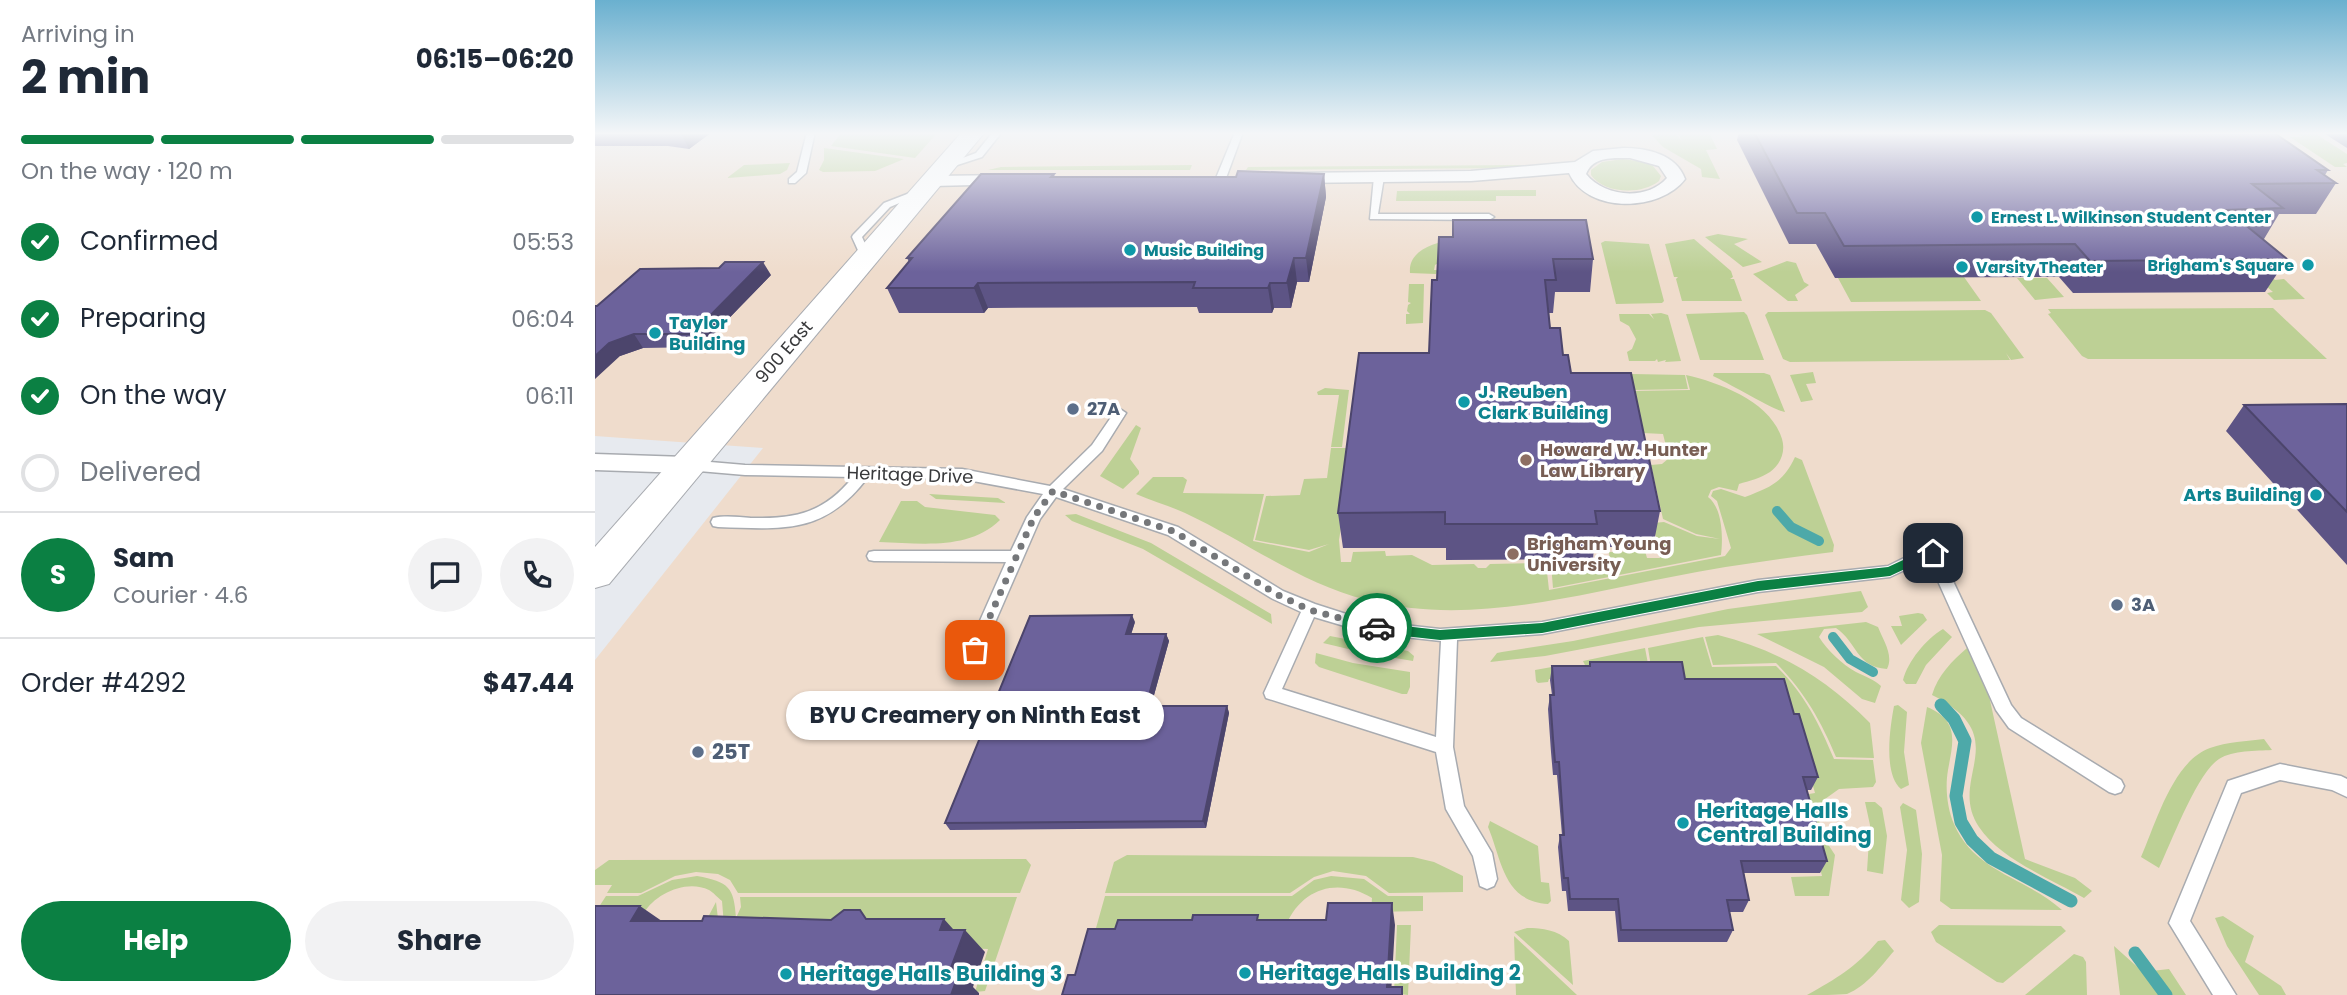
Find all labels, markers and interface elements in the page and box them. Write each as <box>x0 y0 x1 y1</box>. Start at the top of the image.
text: Arriving in <box>21 18 135 50</box>
text: 06:15–06:20 <box>416 41 574 77</box>
text: 2 min <box>21 45 150 109</box>
text: On the way · 120 m <box>21 155 233 187</box>
place label: Ernest L. Wilkinson Student Center <box>1991 206 2271 229</box>
marker: Ernest L. Wilkinson Student Center <box>1969 209 1985 225</box>
icon: check <box>21 223 59 261</box>
text: Confirmed <box>80 223 218 259</box>
text: 05:53 <box>512 226 574 258</box>
place label: Music Building <box>1144 239 1264 262</box>
marker: Music Building <box>1122 242 1138 258</box>
place label: Brigham's Square <box>2148 254 2294 277</box>
place label: Varsity Theater <box>1976 256 2103 279</box>
marker: Brigham's Square <box>2300 257 2316 273</box>
marker: Varsity Theater <box>1954 259 1970 275</box>
icon: check <box>21 300 59 338</box>
text: Preparing <box>80 300 206 336</box>
text: 06:04 <box>511 303 574 335</box>
place label: Taylor Building <box>669 310 746 356</box>
street label: 900 East <box>749 315 818 389</box>
marker: Taylor Building <box>647 325 663 341</box>
icon: check <box>21 377 59 415</box>
text: On the way <box>80 377 227 413</box>
place label: J. Reuben Clark Building <box>1478 379 1608 425</box>
text: 06:11 <box>525 380 574 412</box>
marker: J. Reuben Clark Building <box>1456 394 1472 410</box>
place label: 27A <box>1087 396 1120 421</box>
marker: 27A <box>1065 401 1081 417</box>
place label: Howard W. Hunter Law Library <box>1540 437 1708 483</box>
marker: Howard W. Hunter Law Library <box>1518 452 1534 468</box>
text: Delivered <box>80 454 201 490</box>
street label: Heritage Drive <box>846 460 974 489</box>
place label: Arts Building <box>2183 482 2302 507</box>
marker: Arts Building <box>2308 487 2324 503</box>
pin <box>1903 523 1963 583</box>
place label: Brigham Young University <box>1527 531 1671 577</box>
icon: home <box>1914 534 1952 572</box>
button: chat <box>408 538 482 612</box>
button: phone <box>500 538 574 612</box>
text: Sam <box>113 540 174 576</box>
marker: Brigham Young University <box>1505 546 1521 562</box>
text: S <box>50 557 66 593</box>
text: Courier · 4.6 <box>113 579 248 611</box>
place label: 3A <box>2131 592 2155 617</box>
courier <box>1342 593 1412 663</box>
marker: 3A <box>2109 597 2125 613</box>
icon: car <box>1358 609 1396 647</box>
pin <box>945 620 1005 680</box>
icon: bag <box>956 631 994 669</box>
text: Order #4292 <box>21 665 186 701</box>
text: $47.44 <box>483 665 574 701</box>
callout: BYU Creamery on Ninth East <box>786 692 1164 741</box>
text: BYU Creamery on Ninth East <box>809 699 1141 731</box>
place label: 25T <box>712 737 750 766</box>
marker: 25T <box>690 744 706 760</box>
place label: Heritage Halls Central Building <box>1697 796 1872 849</box>
marker: Heritage Halls Central Building <box>1675 815 1691 831</box>
button: Help <box>21 901 291 981</box>
button: Share <box>305 901 574 981</box>
place label: Heritage Halls Building 2 <box>1259 958 1521 987</box>
place label: Heritage Halls Building 3 <box>800 959 1062 988</box>
marker: Heritage Halls Building 2 <box>1237 965 1253 981</box>
marker: Heritage Halls Building 3 <box>778 966 794 982</box>

